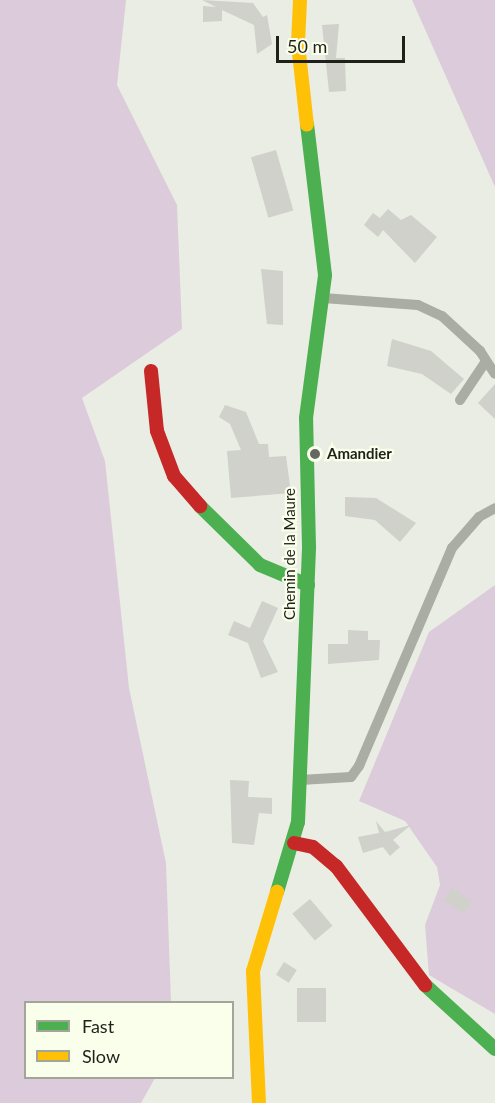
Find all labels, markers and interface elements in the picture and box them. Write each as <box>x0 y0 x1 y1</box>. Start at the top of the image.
scale bar <box>279 24 408 62</box>
text: 50 m <box>287 35 327 57</box>
place label: Amandier <box>327 445 392 463</box>
marker: Amandier <box>308 447 322 461</box>
street label: Chemin de la Maure <box>281 488 299 620</box>
legend <box>24 1001 234 1079</box>
text: Fast <box>82 1015 114 1037</box>
text: Slow <box>82 1045 120 1067</box>

